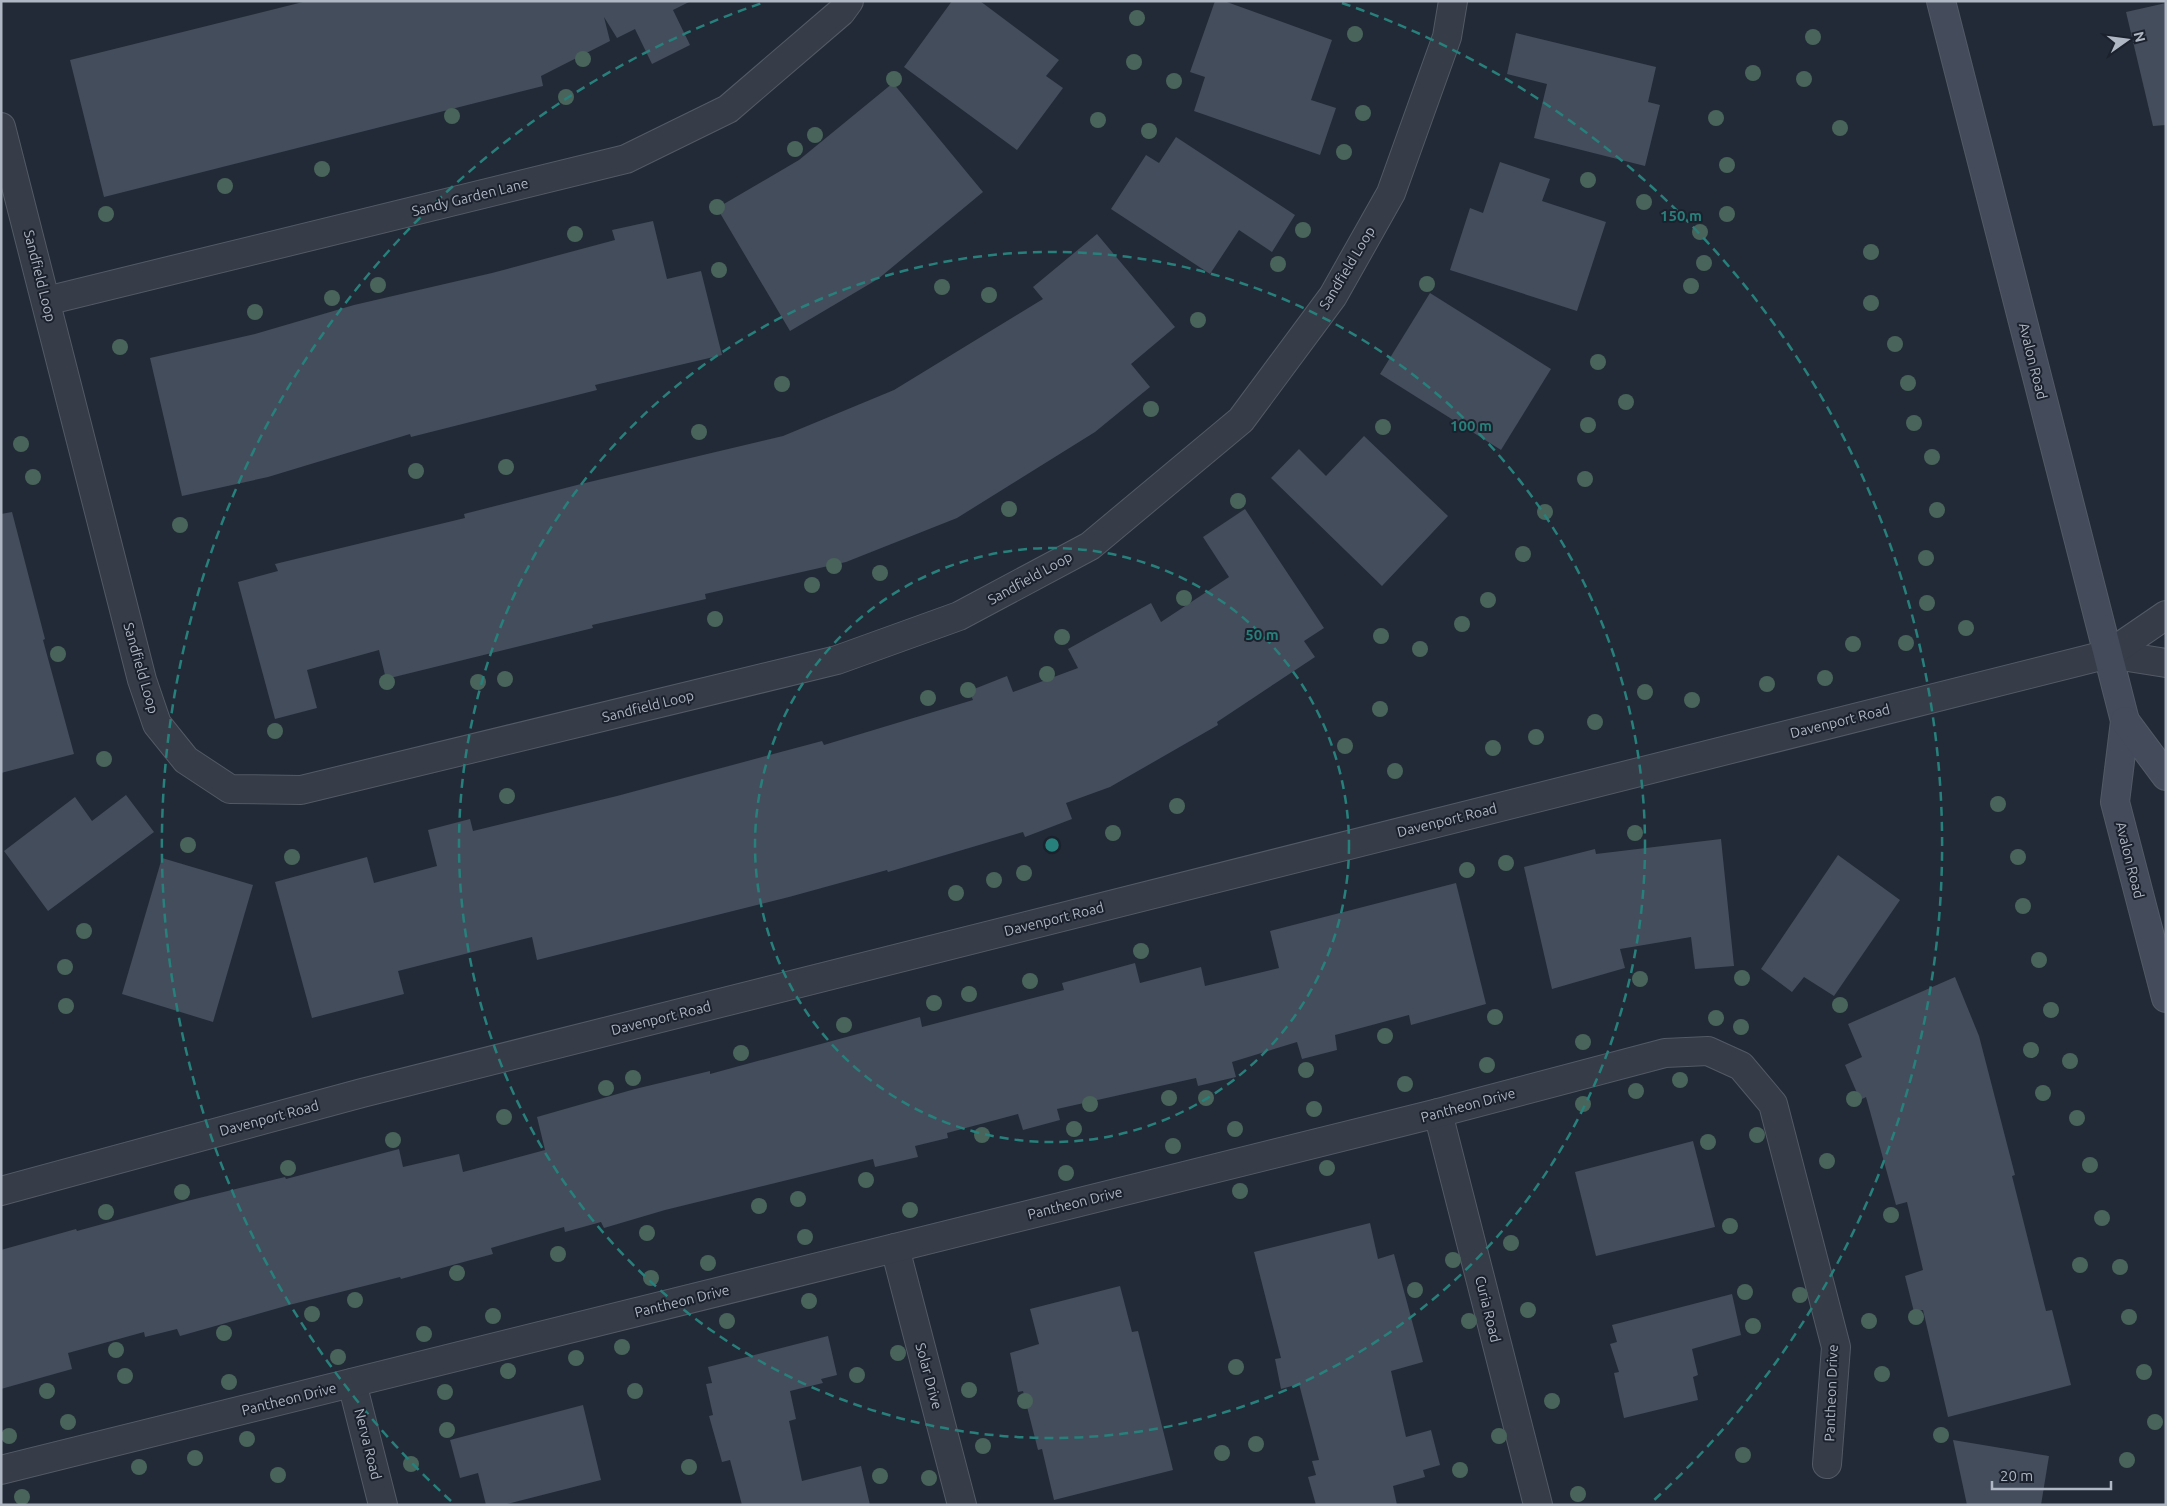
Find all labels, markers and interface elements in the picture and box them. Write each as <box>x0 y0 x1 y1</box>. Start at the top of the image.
north arrow <box>2102 15 2152 65</box>
text: N <box>2131 30 2149 44</box>
street label: Sandy Garden Lane <box>410 175 530 219</box>
text: 150 m <box>1660 207 1702 224</box>
street label: Sandfield Loop <box>1316 224 1378 312</box>
street label: Sandfield Loop <box>21 228 59 324</box>
street label: Avalon Road <box>2016 321 2050 401</box>
text: 100 m <box>1450 417 1492 434</box>
street label: Sandfield Loop <box>985 548 1075 608</box>
street label: Sandfield Loop <box>120 621 162 715</box>
text: 50 m <box>1245 626 1279 643</box>
street label: Sandfield Loop <box>600 687 696 725</box>
street label: Davenport Road <box>1788 701 1892 741</box>
street label: Davenport Road <box>1395 800 1499 840</box>
street label: Avalon Road <box>2113 820 2147 900</box>
centre of rings <box>1043 836 1061 854</box>
street label: Davenport Road <box>1002 899 1106 939</box>
street label: Davenport Road <box>609 998 713 1038</box>
street label: Pantheon Drive <box>1419 1085 1517 1125</box>
street label: Davenport Road <box>218 1097 320 1139</box>
street label: Pantheon Drive <box>1026 1183 1124 1223</box>
street label: Curia Road <box>1472 1274 1504 1344</box>
street label: Pantheon Drive <box>633 1281 731 1321</box>
street label: Solar Drive <box>912 1341 946 1411</box>
street label: Pantheon Drive <box>1821 1344 1841 1442</box>
street label: Pantheon Drive <box>240 1379 338 1419</box>
street label: Nerva Road <box>351 1407 385 1481</box>
scale bar <box>1992 1458 2111 1490</box>
text: 20 m <box>2000 1467 2033 1484</box>

